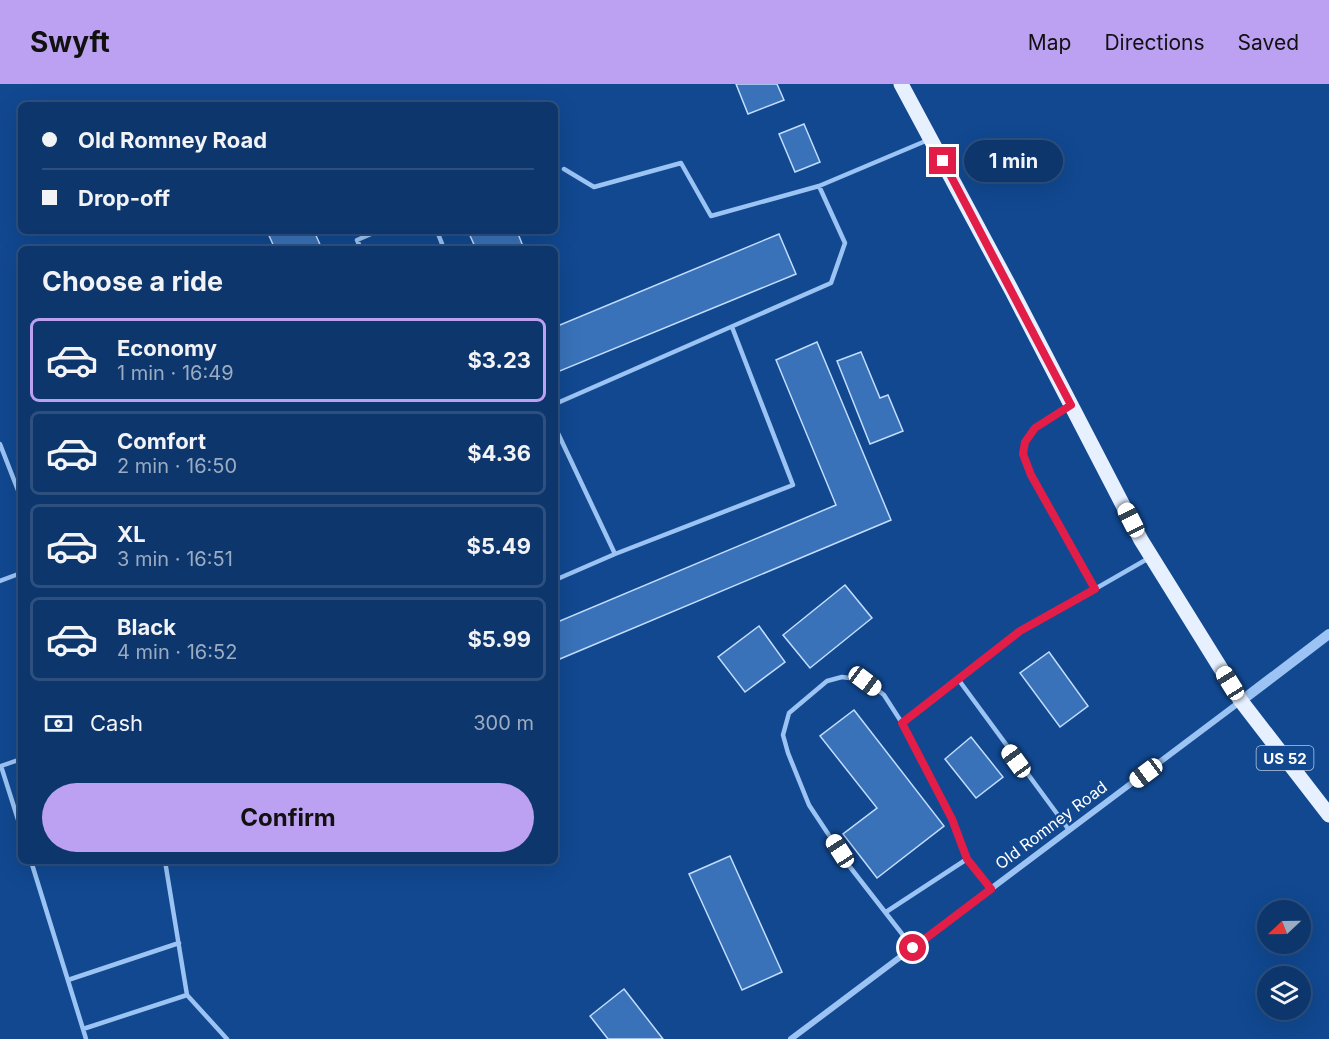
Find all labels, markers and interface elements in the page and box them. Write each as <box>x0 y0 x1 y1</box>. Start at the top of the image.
text: Swyft <box>30 25 110 59</box>
text: Map <box>1028 30 1071 55</box>
text: Directions <box>1104 30 1205 55</box>
text: Saved <box>1238 30 1299 55</box>
text: Old Romney Road <box>78 127 267 153</box>
callout: 1 min <box>964 140 1063 182</box>
route end <box>929 147 956 174</box>
text: 1 min <box>989 149 1038 173</box>
text: Drop-off <box>78 185 170 211</box>
text: Choose a ride <box>42 265 223 298</box>
icon: car <box>45 333 99 387</box>
text: Economy <box>117 335 217 361</box>
text: $3.23 <box>467 347 531 373</box>
text: 1 min · 16:49 <box>117 361 234 385</box>
icon: car <box>45 426 99 480</box>
text: Comfort <box>117 428 206 454</box>
text: $4.36 <box>467 440 531 466</box>
text: 2 min · 16:50 <box>117 454 237 478</box>
car <box>1115 500 1147 540</box>
icon: car <box>45 519 99 573</box>
text: XL <box>117 521 146 547</box>
text: $5.49 <box>467 533 531 559</box>
text: 3 min · 16:51 <box>117 547 233 571</box>
icon: car <box>45 612 99 666</box>
text: Black <box>117 614 176 640</box>
text: $5.99 <box>467 626 531 652</box>
text: 4 min · 16:52 <box>117 640 237 664</box>
car <box>845 663 885 699</box>
car <box>1213 663 1247 703</box>
icon: cash <box>42 707 75 740</box>
text: Cash <box>90 710 143 736</box>
text: 300 m <box>473 711 534 735</box>
car <box>998 741 1034 781</box>
road number: US 52 <box>1256 746 1314 770</box>
car <box>1126 755 1166 791</box>
street label: Old Romney Road <box>991 776 1111 874</box>
button: Confirm <box>42 783 534 852</box>
car <box>823 831 857 871</box>
north arrow <box>1257 900 1311 954</box>
map controls <box>1257 900 1311 1020</box>
route start <box>899 934 926 961</box>
button: layers <box>1257 966 1311 1020</box>

